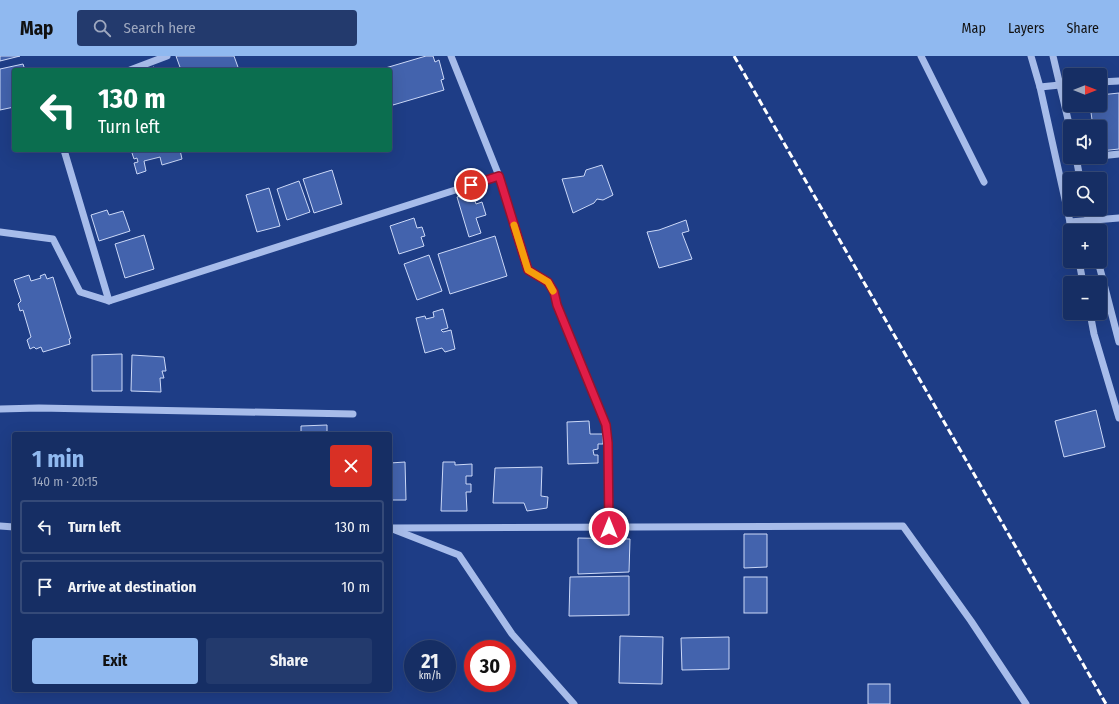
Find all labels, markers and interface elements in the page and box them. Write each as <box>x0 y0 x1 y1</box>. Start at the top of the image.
search box <box>77 10 357 46</box>
text: Map <box>20 17 53 40</box>
icon: search <box>91 17 113 39</box>
text: Search here <box>123 19 196 37</box>
text: Map <box>962 20 986 37</box>
text: Layers <box>1008 20 1044 37</box>
text: Share <box>1066 20 1099 37</box>
north arrow <box>1063 68 1107 112</box>
map controls <box>1063 68 1107 320</box>
text: 130 m <box>98 82 166 115</box>
icon: left <box>32 84 84 136</box>
text: Turn left <box>98 116 160 138</box>
button: sound <box>1063 120 1107 164</box>
pin <box>454 168 488 202</box>
button: search <box>1063 172 1107 216</box>
icon: arrive <box>460 174 482 196</box>
button: + <box>1063 224 1107 268</box>
button: − <box>1063 276 1107 320</box>
text: 1 min <box>32 445 84 473</box>
button: close <box>330 445 372 487</box>
text: 140 m · 20:15 <box>32 474 98 489</box>
position arrow <box>588 507 630 549</box>
icon: left <box>34 516 56 538</box>
text: Turn left <box>68 518 121 536</box>
text: 130 m <box>335 518 370 536</box>
icon: arrive <box>34 576 56 598</box>
text: Arrive at destination <box>68 578 196 596</box>
text: 10 m <box>341 578 370 596</box>
button: Exit <box>32 638 198 684</box>
button: Share <box>206 638 372 684</box>
speed limit sign: 30 <box>464 640 516 692</box>
text: 21 <box>421 649 439 673</box>
text: km/h <box>419 670 441 682</box>

